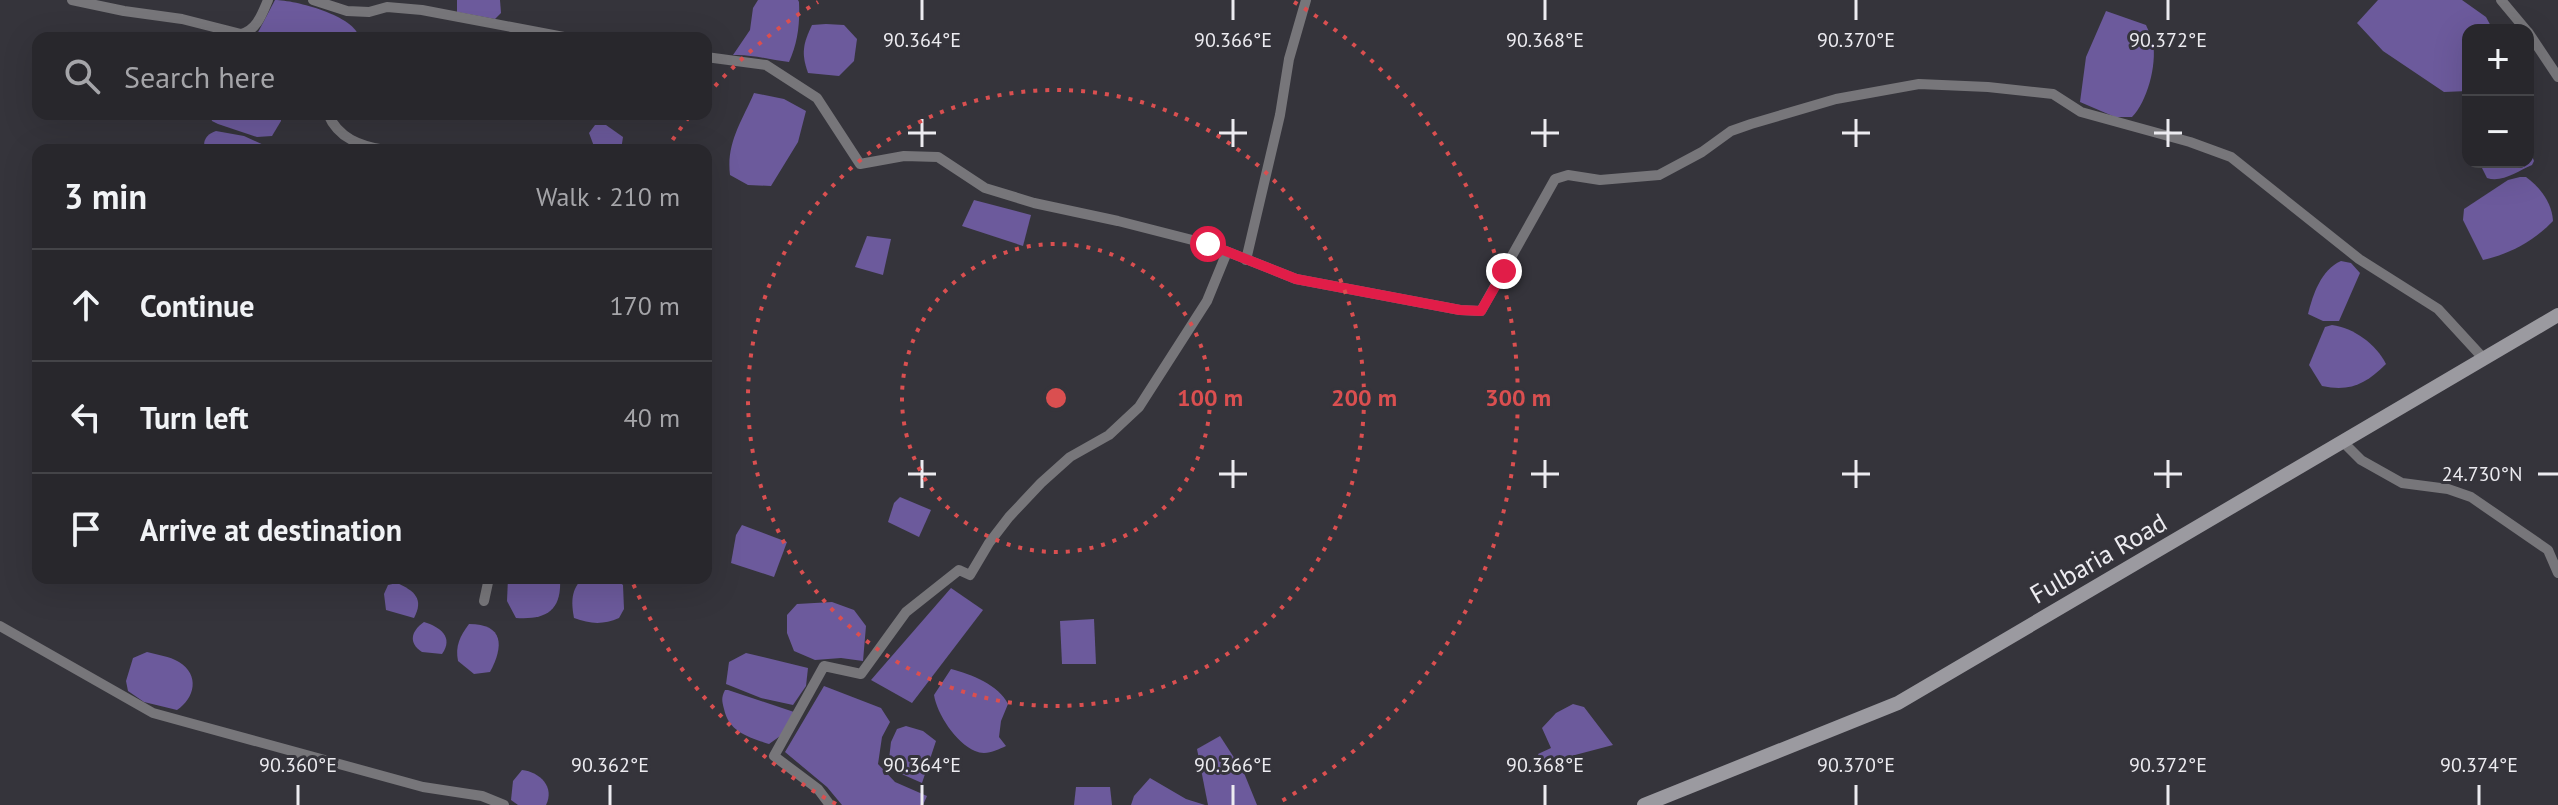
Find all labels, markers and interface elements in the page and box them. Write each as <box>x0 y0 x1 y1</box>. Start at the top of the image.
map controls <box>2462 24 2534 168</box>
button: + <box>2462 24 2534 96</box>
text: 90.364°E <box>883 27 961 53</box>
text: 90.366°E <box>1194 27 1272 53</box>
text: 90.368°E <box>1506 27 1584 53</box>
text: 90.370°E <box>1817 27 1895 53</box>
text: 90.372°E <box>2129 27 2207 53</box>
search box <box>32 32 712 120</box>
icon: search <box>60 54 104 98</box>
text: Search here <box>124 57 275 96</box>
button: − <box>2462 96 2534 168</box>
text: 3 min <box>64 174 147 218</box>
text: Walk · 210 m <box>536 180 680 213</box>
route start <box>1190 226 1226 262</box>
route end <box>1486 253 1522 289</box>
icon: ahead <box>64 283 108 327</box>
text: Continue <box>140 286 254 325</box>
text: 170 m <box>609 289 680 322</box>
text: 100 m <box>1177 382 1243 413</box>
text: 200 m <box>1331 382 1397 413</box>
text: 300 m <box>1485 382 1551 413</box>
centre of rings <box>1042 384 1070 412</box>
icon: left <box>64 395 108 439</box>
text: Turn left <box>140 398 248 437</box>
text: 40 m <box>624 401 680 434</box>
text: 24.730°N <box>2442 461 2522 487</box>
street label: Fulbaria Road <box>2024 506 2172 610</box>
icon: arrive <box>64 507 108 551</box>
text: Arrive at destination <box>140 510 402 549</box>
text: 90.360°E <box>259 752 337 778</box>
text: 90.362°E <box>571 752 649 778</box>
text: 90.364°E <box>883 752 961 778</box>
text: 90.366°E <box>1194 752 1272 778</box>
text: 90.368°E <box>1506 752 1584 778</box>
text: 90.370°E <box>1817 752 1895 778</box>
text: 90.372°E <box>2129 752 2207 778</box>
text: 90.374°E <box>2440 752 2518 778</box>

